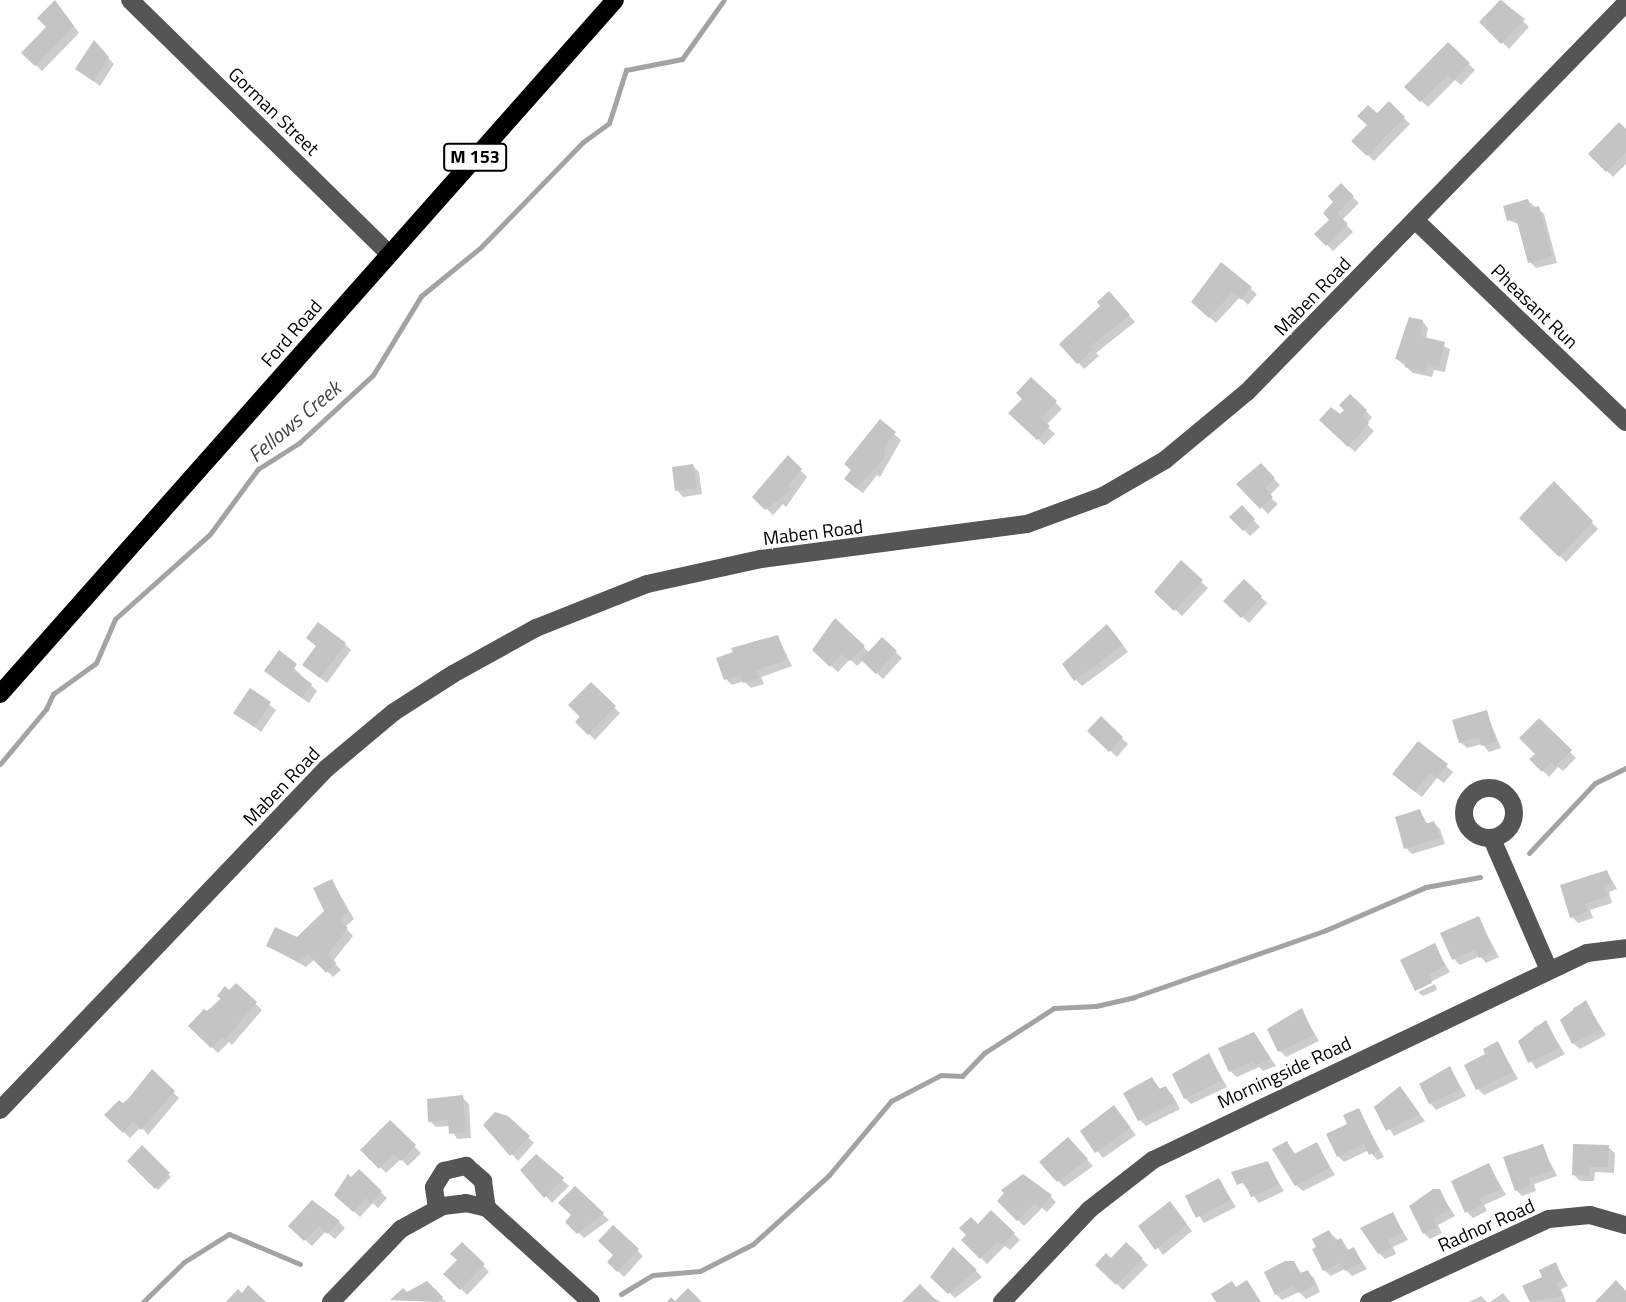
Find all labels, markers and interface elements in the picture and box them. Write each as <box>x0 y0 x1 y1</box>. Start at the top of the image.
street label: Gorman Street <box>224 62 324 160</box>
road number: M 153 <box>442 142 508 172</box>
street label: Maben Road <box>1269 252 1355 340</box>
street label: Pheasant Run <box>1487 259 1583 353</box>
street label: Ford Road <box>256 295 326 371</box>
water label: Fellows Creek <box>242 375 346 467</box>
street label: Maben Road <box>762 515 864 549</box>
street label: Maben Road <box>238 742 324 830</box>
street label: Morningside Road <box>1214 1031 1354 1113</box>
street label: Radnor Road <box>1434 1194 1538 1256</box>

